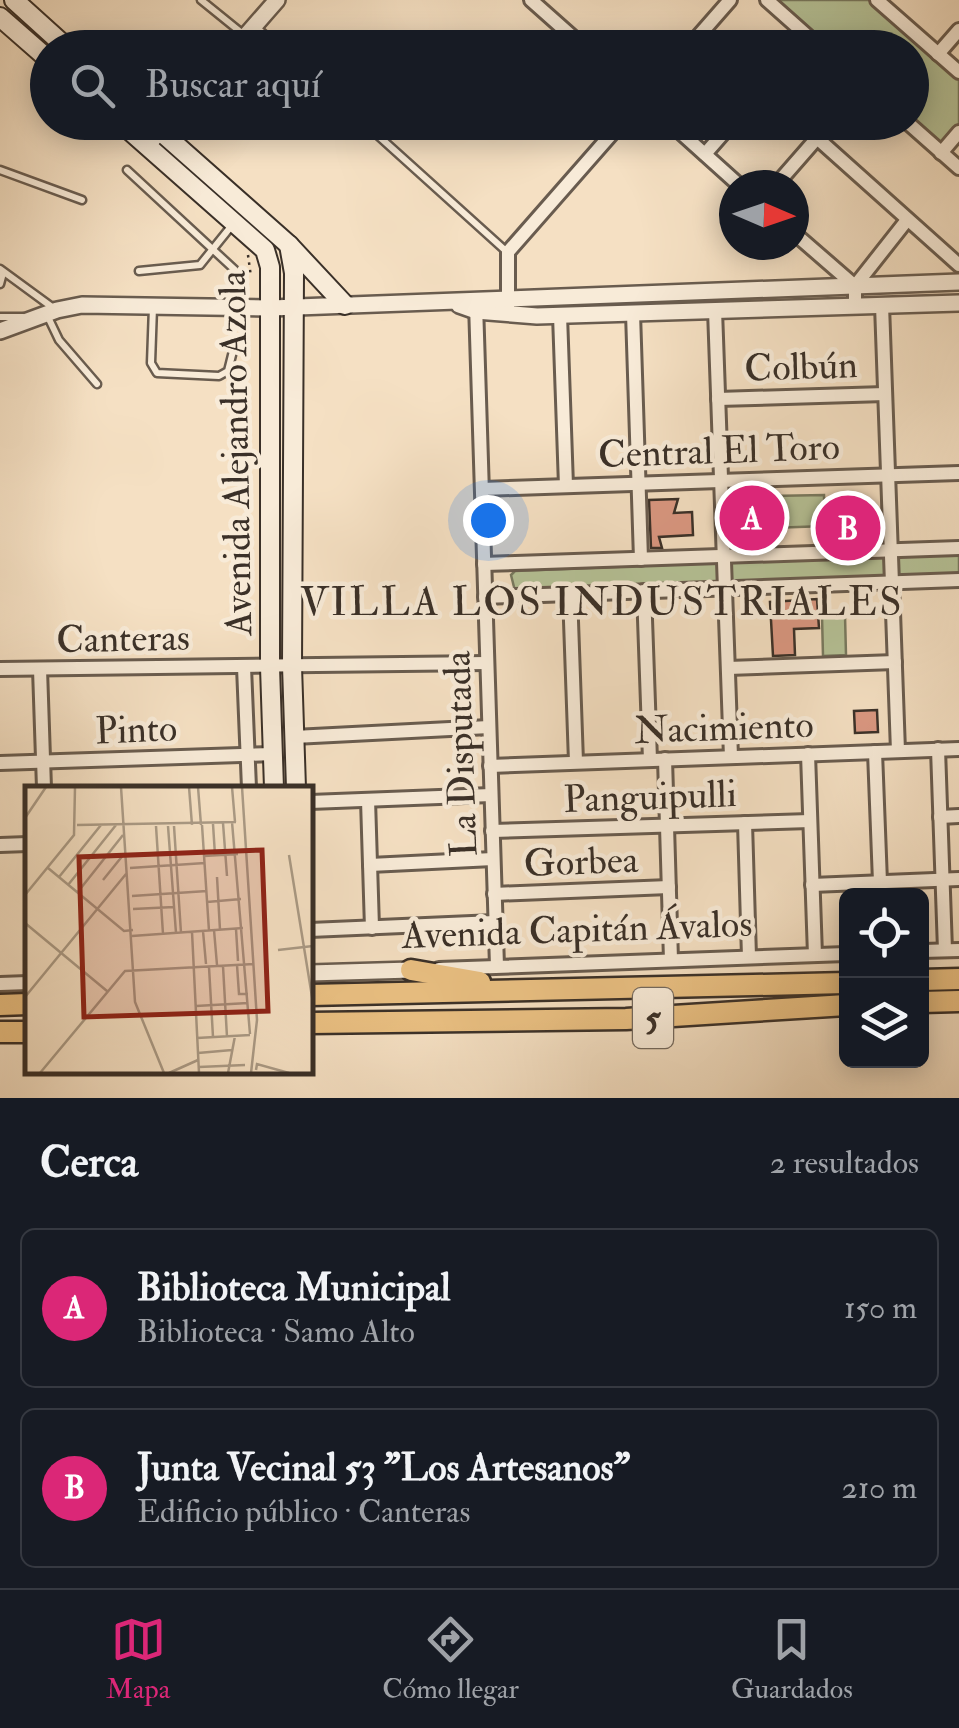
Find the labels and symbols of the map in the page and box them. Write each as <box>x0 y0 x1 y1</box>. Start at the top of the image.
north arrow <box>719 170 809 260</box>
street label: Avenida Alejandro Azola <box>209 269 263 637</box>
street label: Colbún <box>744 341 858 393</box>
street label: Central El Toro <box>597 423 841 479</box>
pin: A <box>720 480 784 556</box>
pin: B <box>816 490 880 566</box>
your location <box>463 495 514 546</box>
district label: VILLA LOS INDUSTRIALES <box>300 577 904 628</box>
street label: Canteras <box>56 614 190 664</box>
street label: La Disputada <box>433 650 489 858</box>
street label: Nacimiento <box>634 701 814 755</box>
street label: Pinto <box>94 705 178 755</box>
street label: Panguipulli <box>562 770 738 824</box>
inset map <box>25 786 312 1073</box>
street label: Gorbea <box>523 836 639 888</box>
street label: Avenida Capitán Ávalos <box>400 900 753 960</box>
road number: 5 <box>633 988 673 1048</box>

